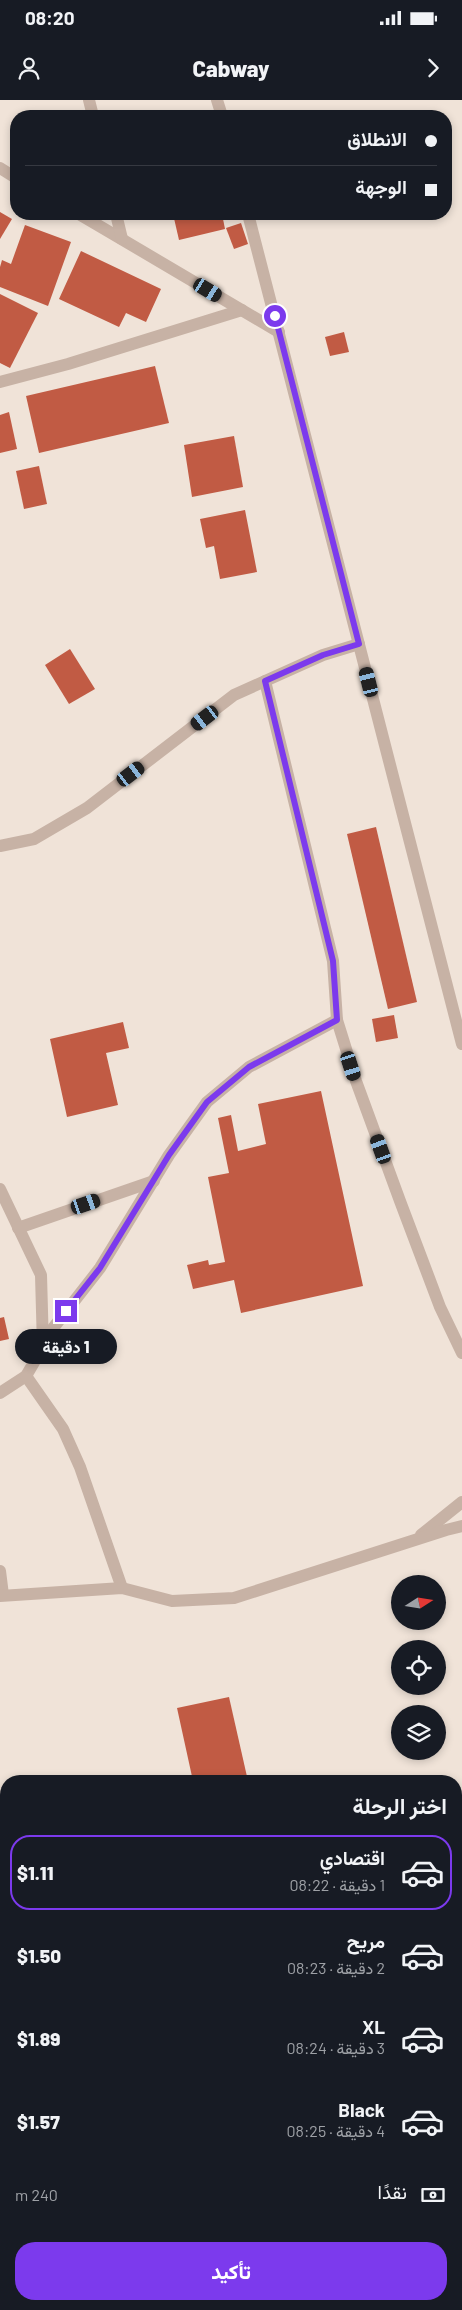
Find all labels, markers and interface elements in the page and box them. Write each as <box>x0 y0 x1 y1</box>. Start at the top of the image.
text: 08:20 <box>25 6 75 29</box>
icon: person <box>15 54 43 82</box>
icon: forward <box>419 54 447 82</box>
text: Cabway <box>193 55 270 81</box>
text: الانطلاق <box>347 127 407 150</box>
text: الوجهة <box>355 175 407 198</box>
car <box>191 276 224 304</box>
route start <box>264 305 286 327</box>
car <box>358 666 379 698</box>
car <box>188 703 221 733</box>
car <box>114 759 147 789</box>
car <box>339 1049 362 1083</box>
car <box>368 1132 393 1166</box>
car <box>69 1192 102 1216</box>
route end <box>55 1300 77 1322</box>
callout: 1 دقيقة <box>15 1328 117 1364</box>
text: 1 دقيقة <box>43 1337 89 1356</box>
north arrow <box>391 1575 446 1630</box>
map controls <box>391 1575 446 1760</box>
button: locate <box>391 1640 446 1695</box>
button: layers <box>391 1705 446 1760</box>
text: اختر الرحلة <box>352 1792 447 1818</box>
text: اقتصادي <box>320 1846 385 1869</box>
icon: car <box>400 1850 445 1895</box>
text: $1.11 <box>17 1861 53 1884</box>
text: 1 دقيقة · 08:22 <box>289 1875 385 1894</box>
text: مريح <box>347 1929 385 1952</box>
icon: car <box>400 1933 445 1978</box>
text: $1.50 <box>17 1944 61 1967</box>
text: 2 دقيقة · 08:23 <box>287 1958 385 1977</box>
text: XL <box>362 2015 385 2038</box>
icon: car <box>400 2016 445 2061</box>
text: $1.89 <box>17 2027 60 2050</box>
text: 3 دقيقة · 08:24 <box>287 2038 385 2057</box>
text: Black <box>338 2098 385 2121</box>
icon: car <box>400 2099 445 2144</box>
text: $1.57 <box>17 2110 60 2133</box>
text: 4 دقيقة · 08:25 <box>287 2121 385 2140</box>
text: نقدًا <box>378 2180 407 2203</box>
icon: cash <box>419 2181 447 2209</box>
text: 240 m <box>15 2185 58 2204</box>
button: تأكيد <box>15 2242 447 2300</box>

